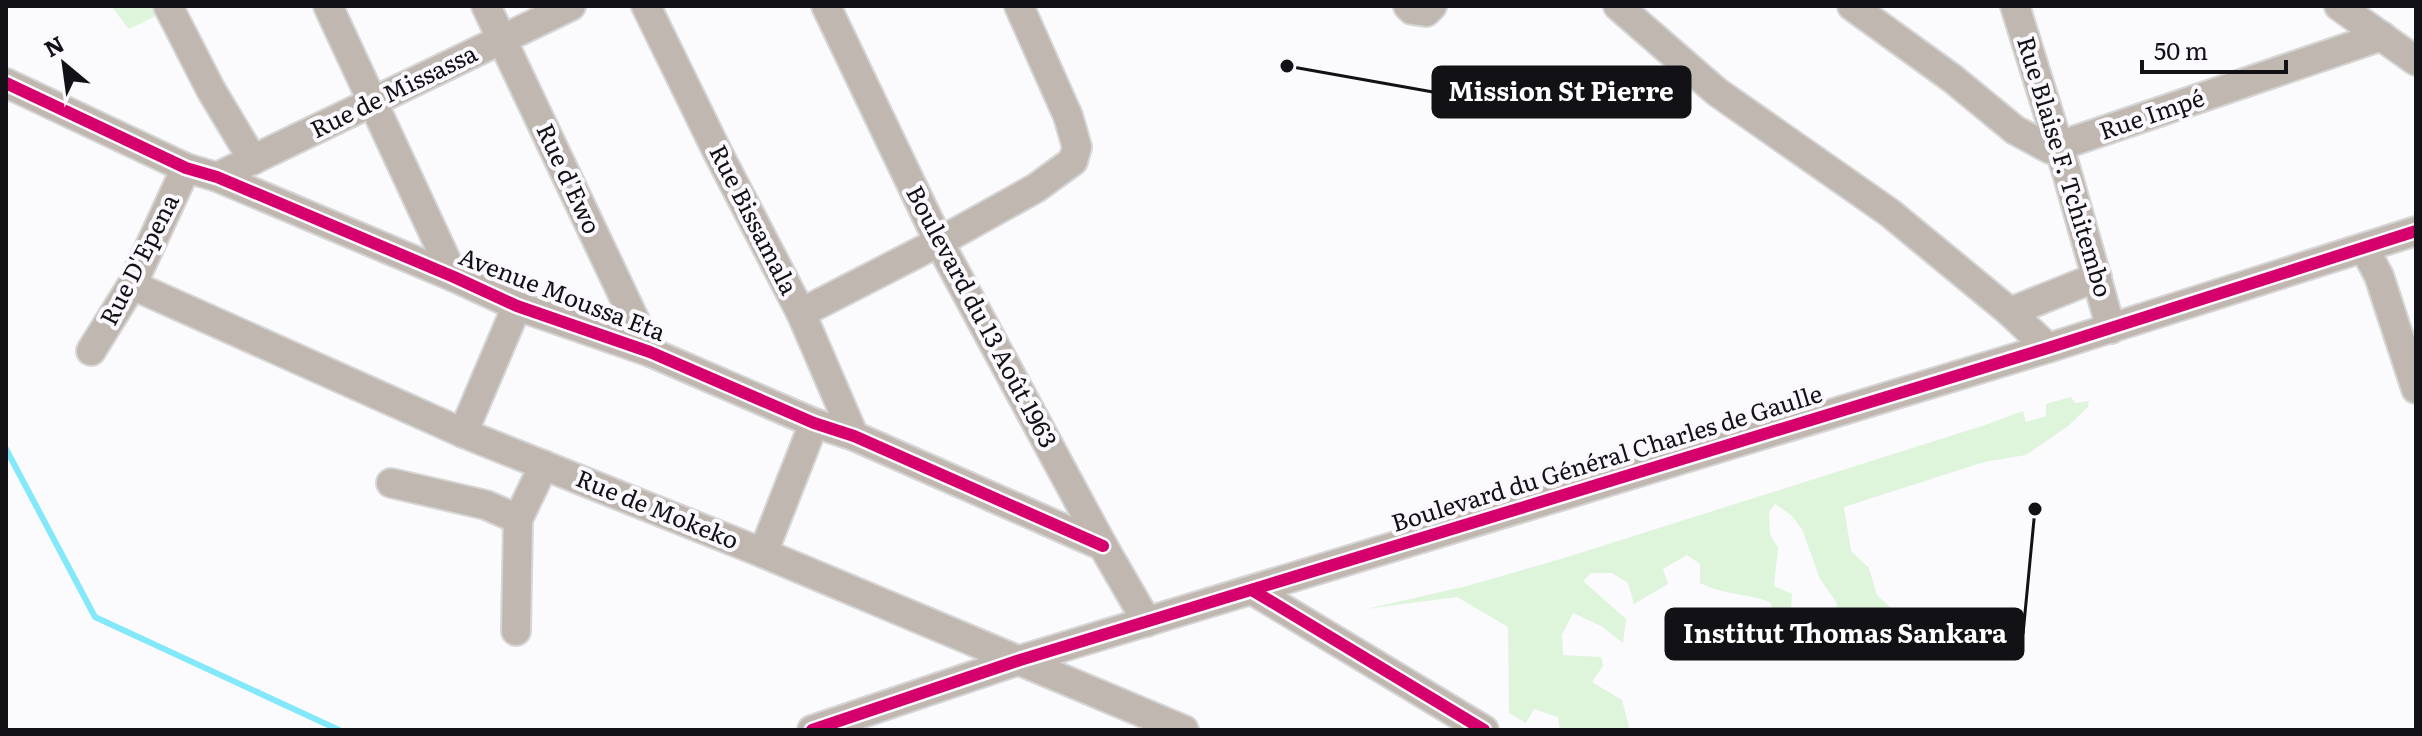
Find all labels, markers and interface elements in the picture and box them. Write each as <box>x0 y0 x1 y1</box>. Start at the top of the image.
north arrow <box>24 24 104 104</box>
scale bar <box>2142 24 2286 74</box>
text: N <box>38 26 70 64</box>
street label: Rue Blaise F. Tchitembo <box>2010 32 2123 301</box>
text: 50 m <box>2154 32 2208 67</box>
street label: Rue de Missassa <box>304 34 482 145</box>
callout: Mission St Pierre <box>1433 67 1690 117</box>
text: Mission St Pierre <box>1448 70 1674 109</box>
street label: Rue Impé <box>2094 78 2208 147</box>
street label: Rue d'Ewo <box>529 117 611 239</box>
street label: Rue Bissamala <box>702 138 808 300</box>
street label: Boulevard du 13 Août 1963 <box>899 178 1067 453</box>
street label: Rue D'Epena <box>90 187 186 331</box>
street label: Avenue Moussa Eta <box>455 237 671 348</box>
street label: Boulevard du Général Charles de Gaulle <box>1387 374 1826 539</box>
street label: Rue de Mokeko <box>571 459 745 556</box>
callout: Institut Thomas Sankara <box>1666 609 2023 659</box>
text: Institut Thomas Sankara <box>1683 612 2007 651</box>

